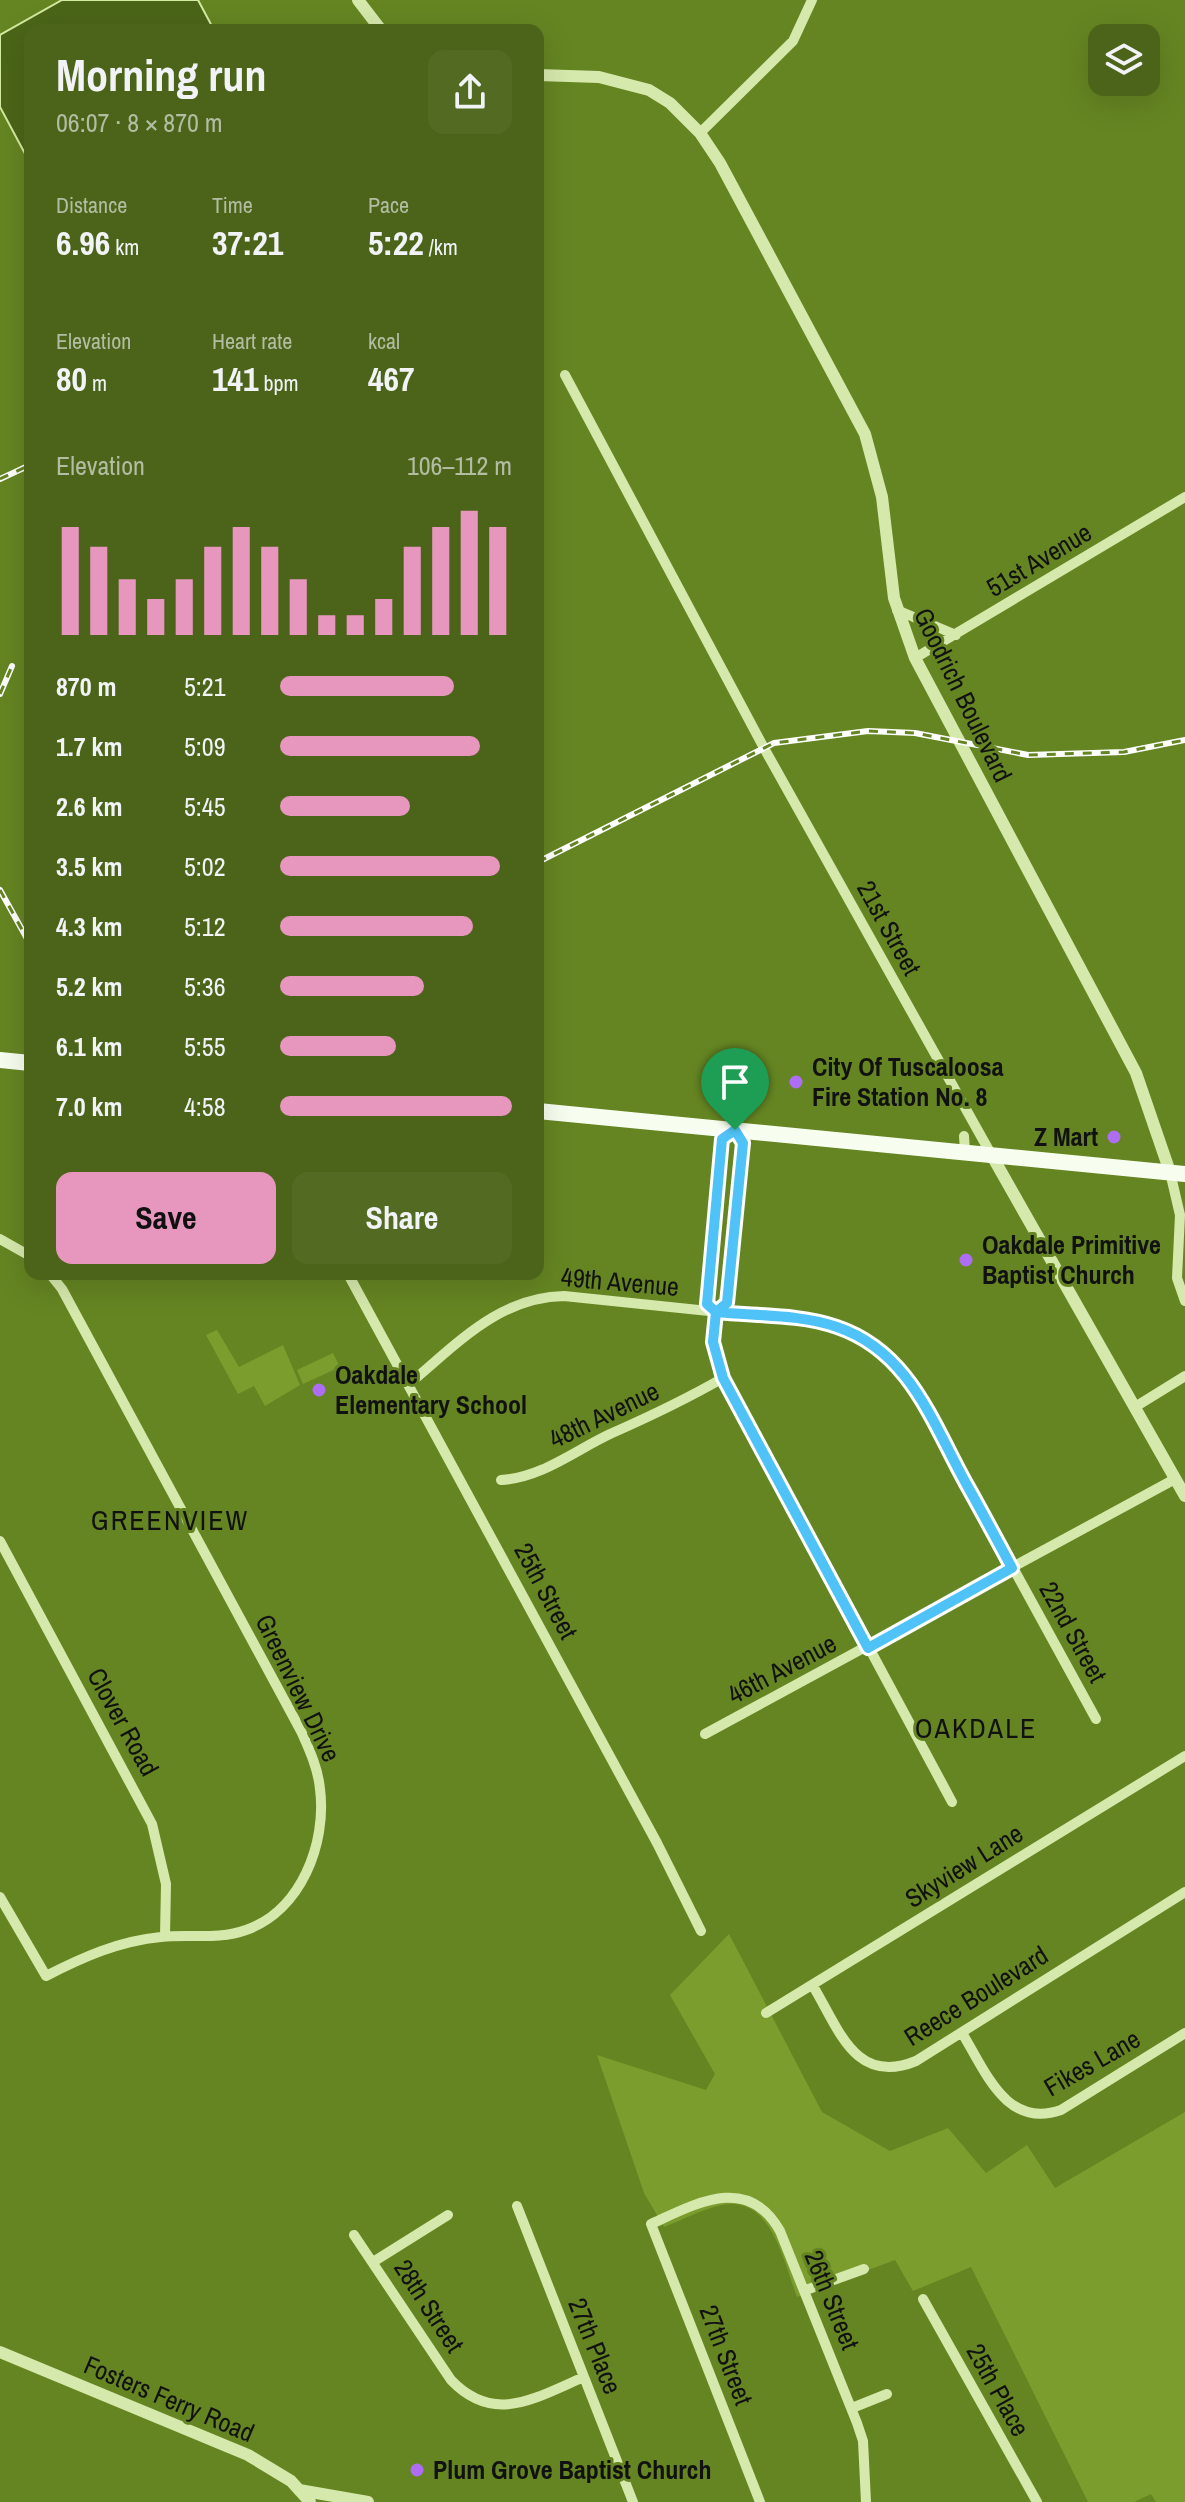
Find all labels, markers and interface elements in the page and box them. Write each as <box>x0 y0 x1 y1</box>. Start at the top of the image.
map controls <box>1088 24 1160 96</box>
button: layers <box>1088 24 1160 96</box>
text: Morning run <box>56 45 266 105</box>
button: share <box>428 50 512 134</box>
text: 06:07 · 8 × 870 m <box>56 105 223 140</box>
text: Distance <box>56 190 127 220</box>
text: Time <box>212 190 253 220</box>
text: Pace <box>368 190 409 220</box>
text: 6.96 <box>56 220 110 266</box>
text: 37:21 <box>212 220 283 266</box>
text: 5:22 <box>368 220 424 266</box>
text: km <box>110 232 139 262</box>
text: /km <box>424 232 458 262</box>
text: Elevation <box>56 326 131 356</box>
text: Heart rate <box>212 326 292 356</box>
text: kcal <box>368 326 400 356</box>
text: 80 <box>56 356 87 402</box>
text: 141 <box>212 356 259 402</box>
text: 467 <box>368 356 415 402</box>
text: m <box>87 368 107 398</box>
text: bpm <box>259 368 299 398</box>
text: Elevation <box>56 448 145 483</box>
text: 106–112 m <box>407 448 512 483</box>
street label: 51st Avenue <box>980 514 1098 605</box>
street label: Goodrich Boulevard <box>906 602 1021 788</box>
text: 870 m <box>56 669 116 704</box>
text: 5:21 <box>184 669 226 704</box>
text: 1.7 km <box>56 729 122 764</box>
text: 5:09 <box>184 729 226 764</box>
text: 2.6 km <box>56 789 122 824</box>
text: 5:45 <box>184 789 226 824</box>
text: 3.5 km <box>56 849 122 884</box>
text: 5:02 <box>184 849 226 884</box>
street label: 21st Street <box>849 874 930 981</box>
text: 4.3 km <box>56 909 122 944</box>
text: 5:12 <box>184 909 226 944</box>
text: 5.2 km <box>56 969 122 1004</box>
text: 5:36 <box>184 969 226 1004</box>
text: 6.1 km <box>56 1029 122 1064</box>
text: 5:55 <box>184 1029 226 1064</box>
pin <box>701 1048 769 1130</box>
place label: City Of Tuscaloosa Fire Station No. 8 <box>812 1049 1004 1114</box>
icon: arrive <box>713 1060 757 1104</box>
marker: City Of Tuscaloosa Fire Station No. 8 <box>787 1073 805 1091</box>
text: 7.0 km <box>56 1089 122 1124</box>
text: 4:58 <box>184 1089 226 1124</box>
place label: Z Mart <box>1034 1119 1098 1154</box>
marker: Z Mart <box>1105 1128 1123 1146</box>
button: Save <box>56 1172 276 1264</box>
button: Share <box>292 1172 512 1264</box>
place label: Oakdale Primitive Baptist Church <box>982 1227 1161 1292</box>
marker: Oakdale Primitive Baptist Church <box>957 1251 975 1269</box>
street label: 49th Avenue <box>560 1259 680 1304</box>
place label: Oakdale Elementary School <box>335 1357 527 1422</box>
street label: 48th Avenue <box>543 1373 665 1456</box>
marker: Oakdale Elementary School <box>310 1381 328 1399</box>
district label: GREENVIEW <box>91 1501 249 1539</box>
street label: 25th Street <box>507 1536 586 1645</box>
street label: 22nd Street <box>1031 1575 1115 1689</box>
street label: Greenview Drive <box>248 1608 349 1767</box>
street label: 46th Avenue <box>721 1625 842 1712</box>
street label: Clover Road <box>79 1661 167 1782</box>
district label: OAKDALE <box>915 1709 1037 1747</box>
street label: Skyview Lane <box>898 1816 1029 1916</box>
street label: Reece Boulevard <box>897 1937 1054 2054</box>
street label: Fikes Lane <box>1037 2021 1146 2104</box>
street label: 26th Street <box>797 2245 868 2355</box>
street label: 28th Street <box>386 2252 473 2359</box>
street label: 27th Place <box>560 2293 631 2399</box>
street label: 27th Street <box>691 2300 762 2410</box>
street label: 25th Place <box>959 2337 1038 2442</box>
street label: Fosters Ferry Road <box>79 2347 260 2450</box>
place label: Plum Grove Baptist Church <box>433 2452 711 2487</box>
marker: Plum Grove Baptist Church <box>408 2461 426 2479</box>

